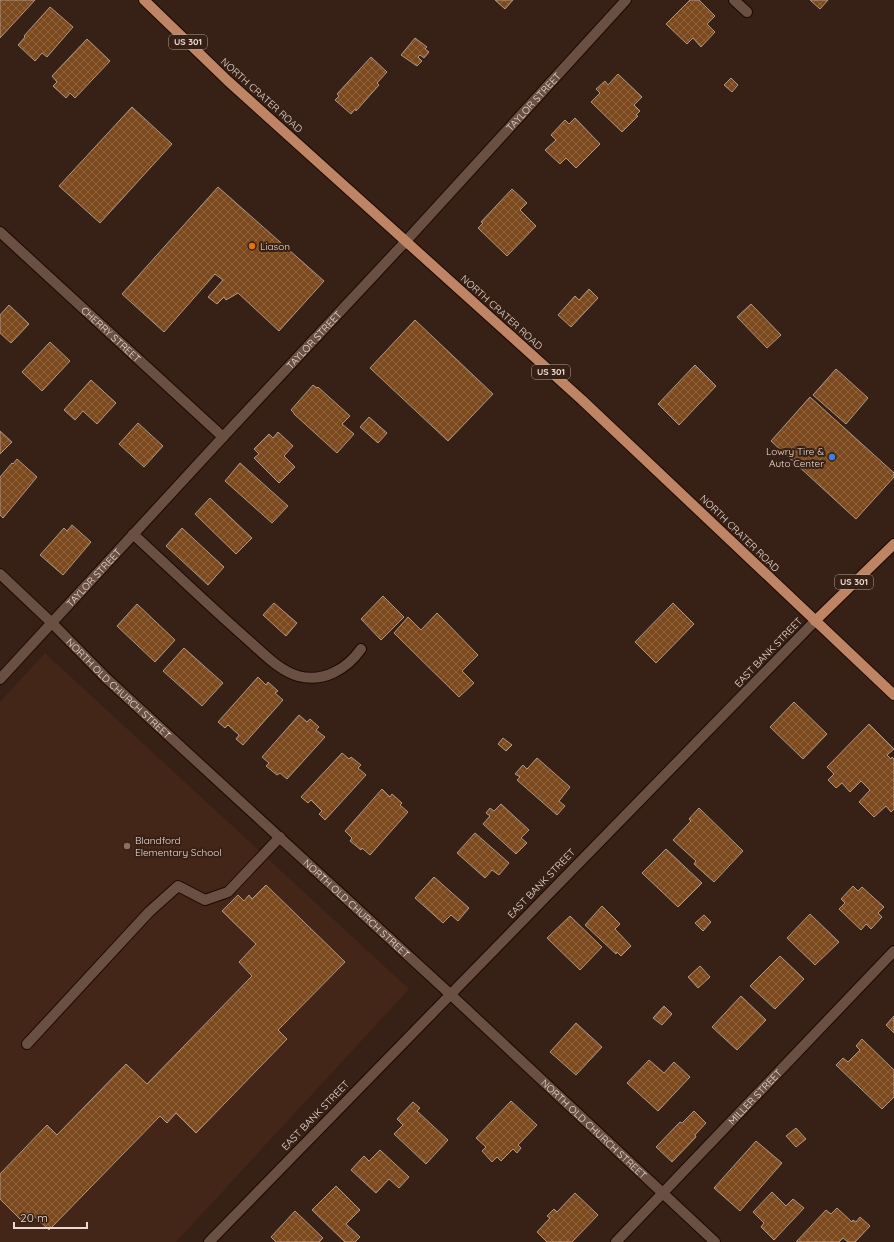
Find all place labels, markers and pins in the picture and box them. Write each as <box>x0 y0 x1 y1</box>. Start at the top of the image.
place label: Liason <box>260 240 290 253</box>
marker: Liason <box>247 241 257 251</box>
place label: Lowry Tire & Auto Center <box>766 445 824 470</box>
marker: Lowry Tire & Auto Center <box>827 452 837 462</box>
place label: Blandford Elementary School <box>135 834 222 859</box>
marker: Blandford Elementary School <box>122 841 132 851</box>

